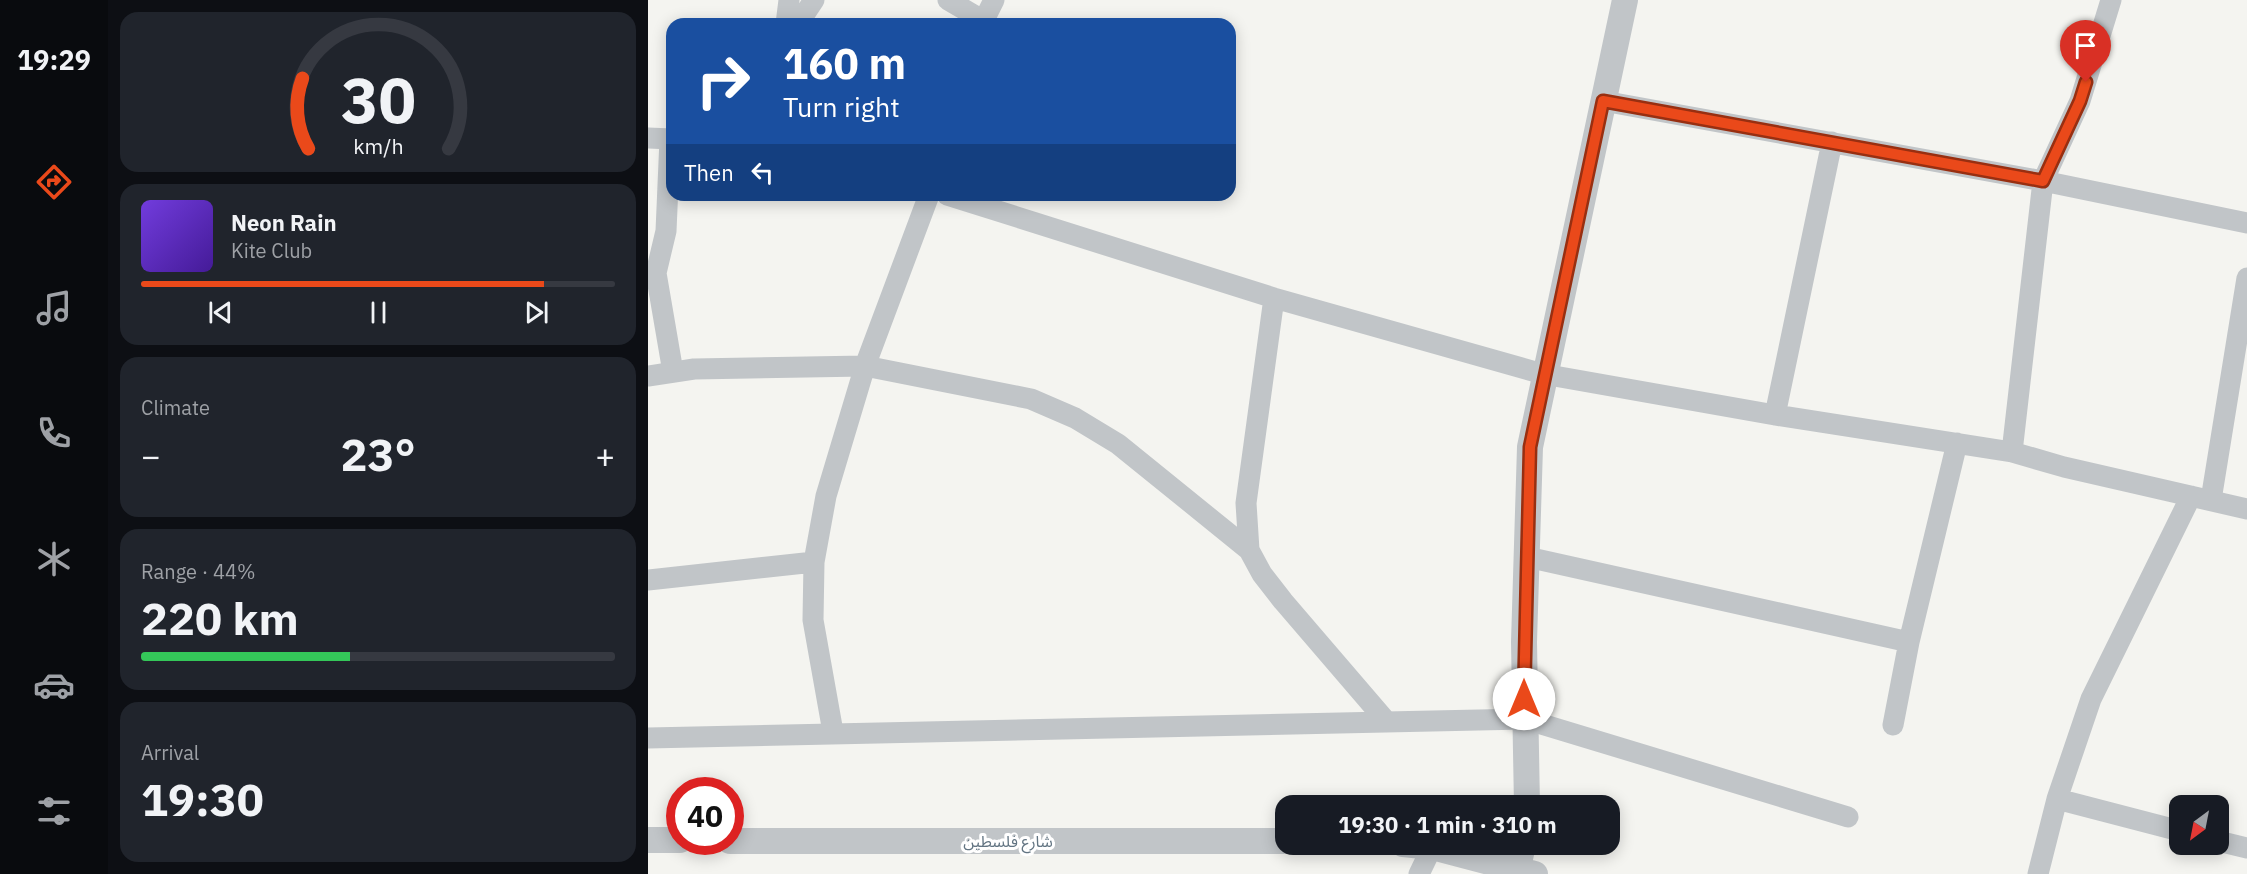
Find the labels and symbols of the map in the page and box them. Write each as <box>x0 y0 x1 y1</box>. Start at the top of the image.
pin <box>2060 20 2111 82</box>
position arrow <box>1492 667 1556 731</box>
speed limit sign: 40 <box>666 777 744 855</box>
north arrow <box>2169 795 2229 855</box>
street label: شارع فلسطين <box>963 831 1053 854</box>

